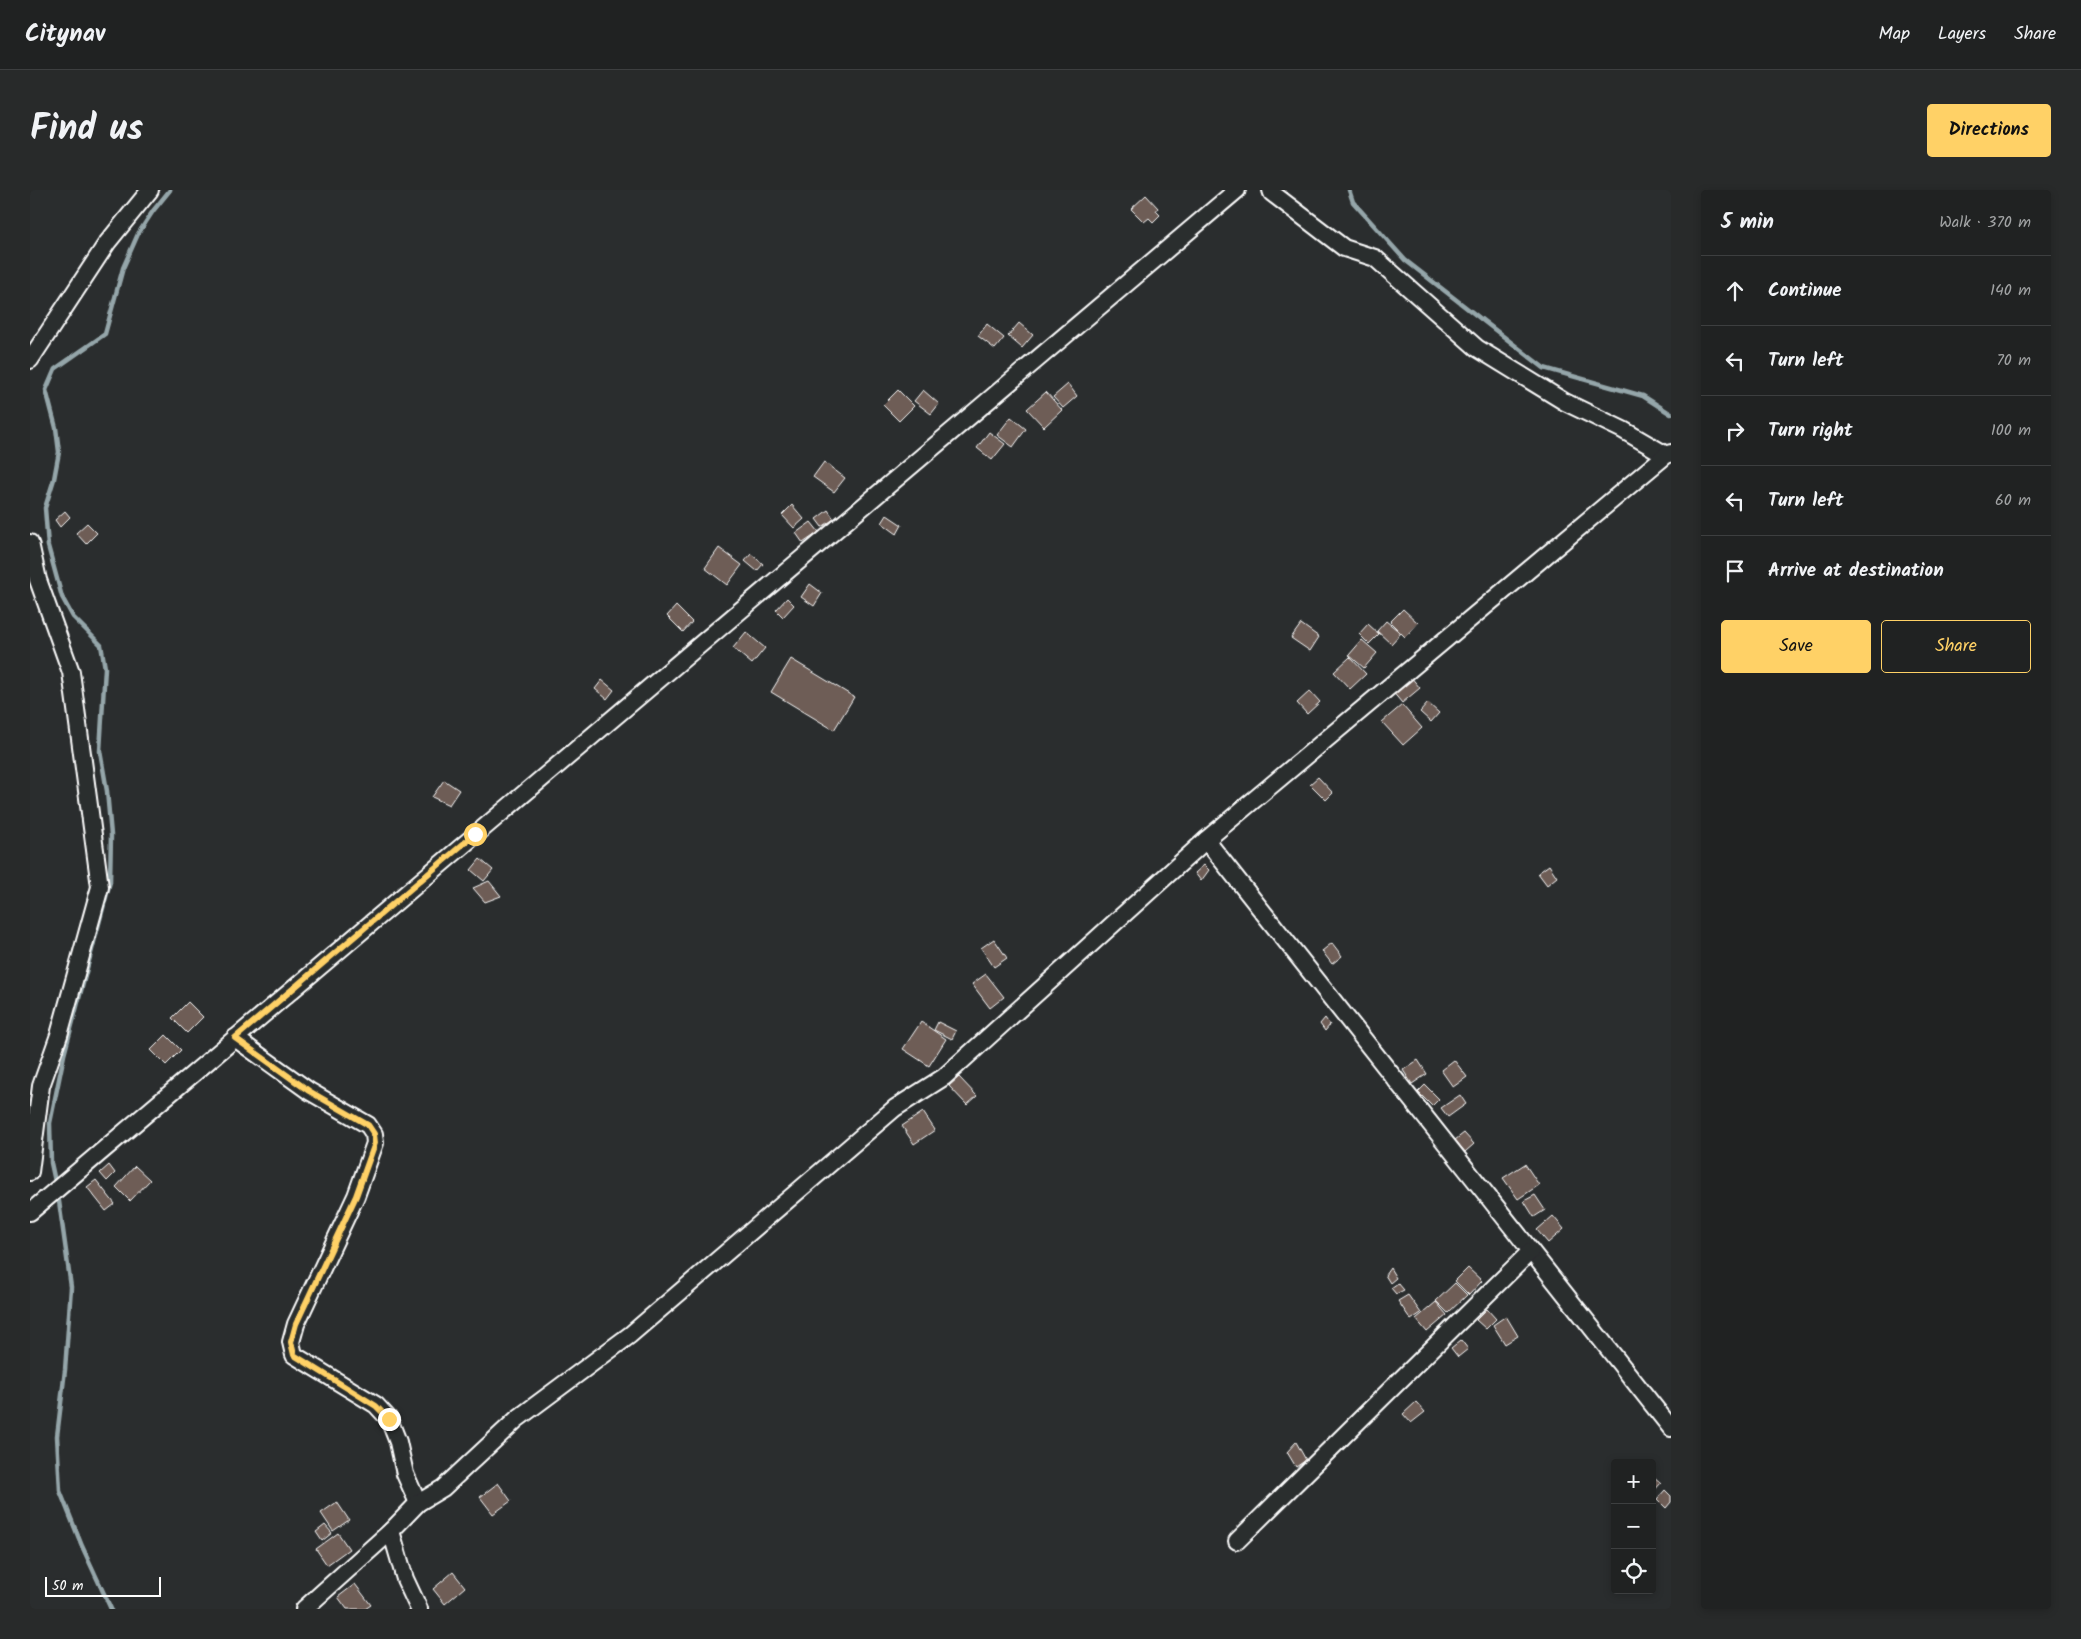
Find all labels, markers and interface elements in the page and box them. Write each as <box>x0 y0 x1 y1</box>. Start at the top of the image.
text: Citynav <box>25 15 105 54</box>
text: Map <box>1879 20 1910 49</box>
text: Layers <box>1938 20 1986 49</box>
text: Share <box>2014 20 2056 49</box>
text: Find us <box>30 102 143 158</box>
button: Directions <box>1927 104 2051 157</box>
text: 5 min <box>1721 206 1774 239</box>
text: Walk · 370 m <box>1939 210 2031 235</box>
text: Continue <box>1768 276 1841 306</box>
icon: ahead <box>1721 277 1749 305</box>
text: 140 m <box>1990 278 2031 303</box>
text: Turn left <box>1768 346 1843 376</box>
icon: left <box>1721 347 1749 375</box>
text: 70 m <box>1996 348 2031 373</box>
text: Turn right <box>1768 416 1853 446</box>
icon: right <box>1721 417 1749 445</box>
text: 100 m <box>1991 418 2031 443</box>
text: Turn left <box>1768 486 1843 516</box>
icon: left <box>1721 487 1749 515</box>
text: 60 m <box>1995 488 2031 513</box>
text: Arrive at destination <box>1768 556 1944 586</box>
icon: arrive <box>1721 557 1749 585</box>
button: Save <box>1721 620 1871 673</box>
button: Share <box>1881 620 2031 673</box>
route start <box>464 823 487 846</box>
route end <box>378 1408 401 1431</box>
map controls <box>1611 1459 1656 1594</box>
button: + <box>1611 1459 1656 1504</box>
button: − <box>1611 1504 1656 1549</box>
button: locate <box>1611 1549 1656 1594</box>
scale bar <box>45 1574 161 1597</box>
text: 50 m <box>52 1575 83 1597</box>

